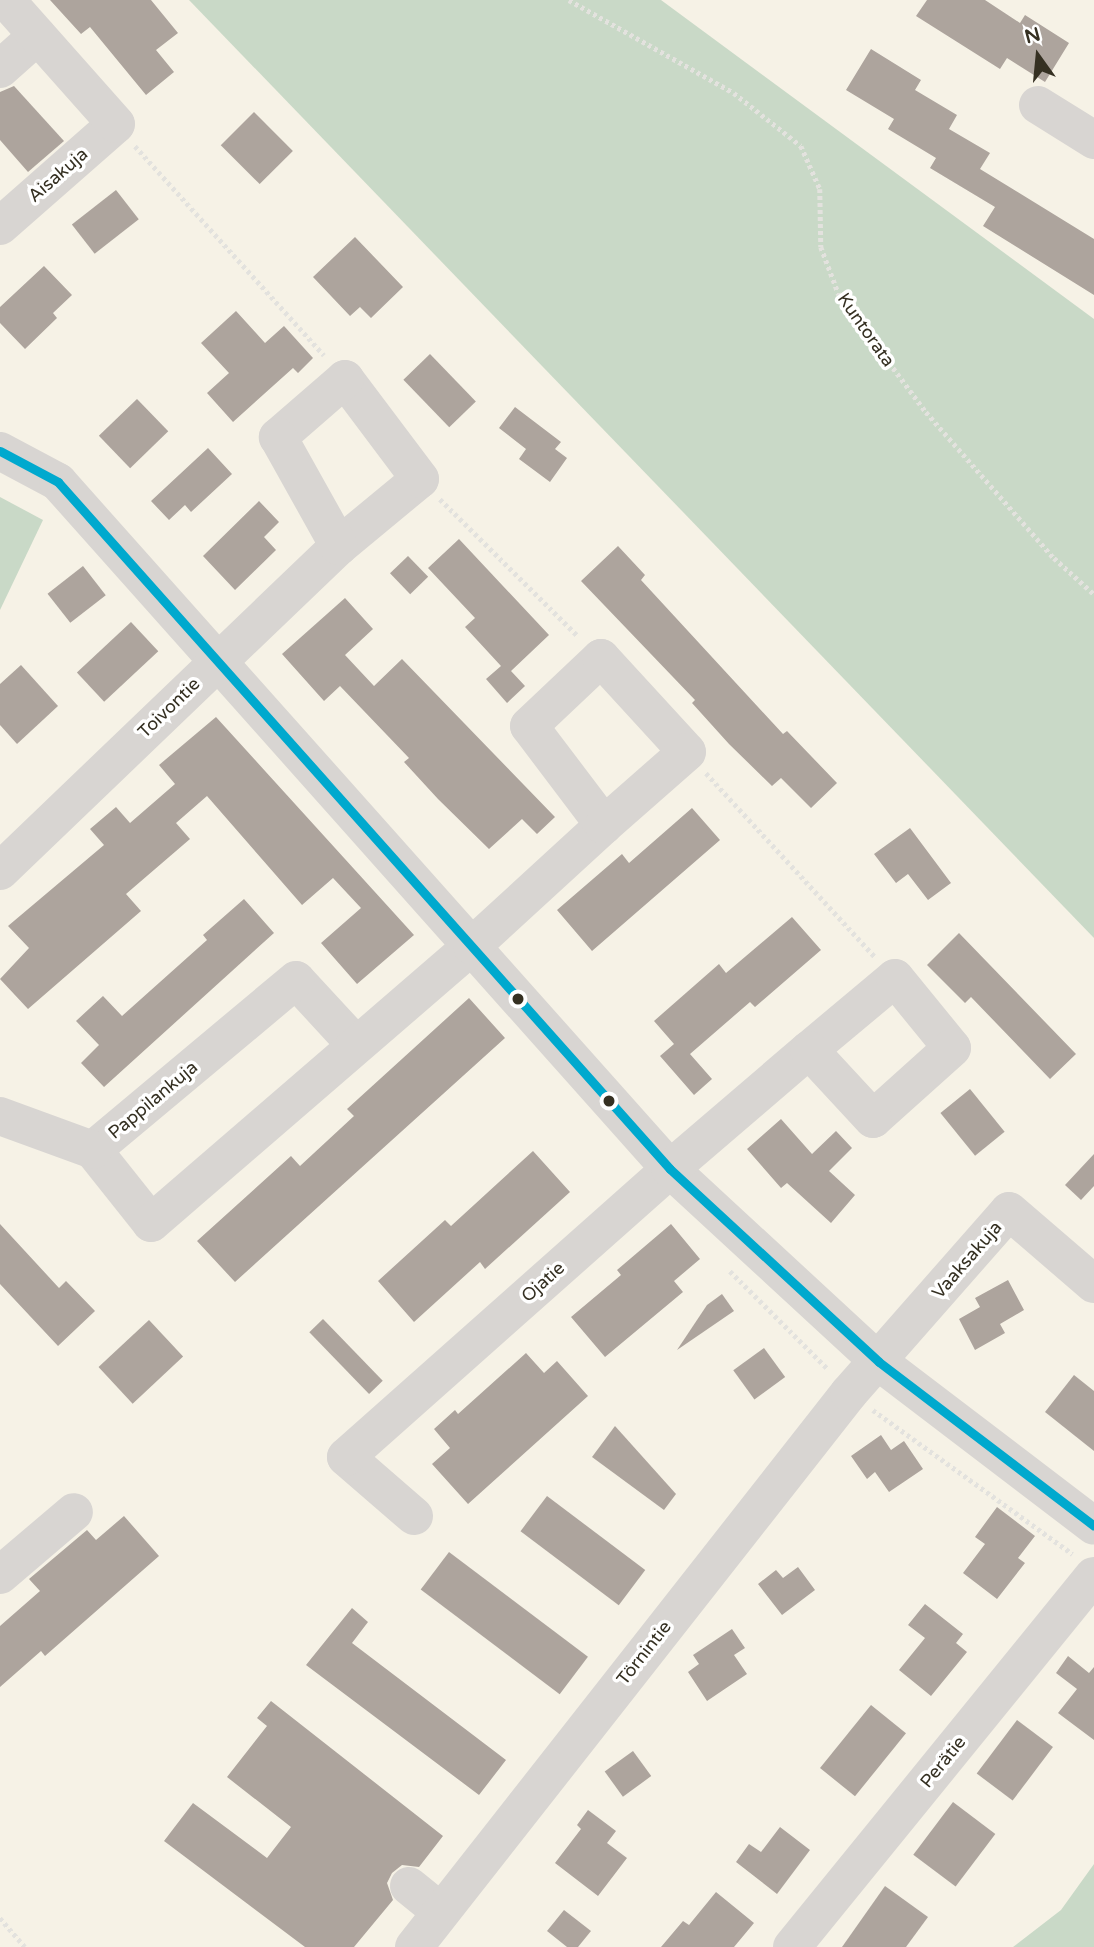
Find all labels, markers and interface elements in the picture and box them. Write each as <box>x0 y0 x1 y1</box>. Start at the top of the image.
north arrow <box>1003 21 1073 91</box>
text: N <box>1022 23 1043 48</box>
street label: Aisakuja <box>24 143 92 207</box>
street label: Kuntorata <box>833 289 899 371</box>
street label: Toivontie <box>133 673 205 743</box>
unlabelled marker <box>511 992 525 1006</box>
street label: Pappilankuja <box>104 1056 202 1144</box>
unlabelled marker <box>602 1094 616 1108</box>
street label: Vaaksakuja <box>927 1217 1007 1303</box>
street label: Ojatie <box>517 1257 569 1307</box>
street label: Törnintie <box>612 1617 676 1689</box>
street label: Perätie <box>916 1732 970 1792</box>

